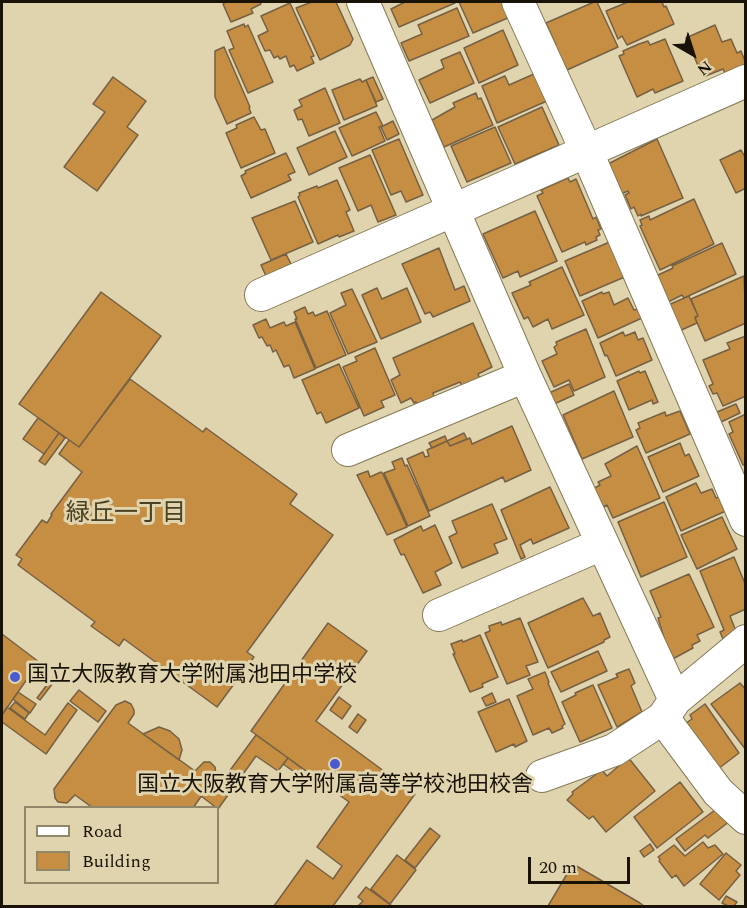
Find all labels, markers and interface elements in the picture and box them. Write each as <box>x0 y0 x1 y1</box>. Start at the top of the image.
north arrow <box>663 24 723 84</box>
text: N <box>692 55 717 81</box>
district label: 緑丘一丁目 <box>66 501 186 529</box>
place label: 国立大阪教育大学附属池田中学校 <box>27 664 357 690</box>
marker: 国立大阪教育大学附属池田中学校 <box>8 670 22 684</box>
marker: 国立大阪教育大学附属高等学校池田校舎 <box>328 757 342 771</box>
place label: 国立大阪教育大学附属高等学校池田校舎 <box>137 774 533 800</box>
legend <box>24 806 219 884</box>
text: Road <box>82 818 123 845</box>
scale bar <box>531 845 633 883</box>
text: Building <box>82 848 151 875</box>
text: 20 m <box>539 854 577 881</box>

